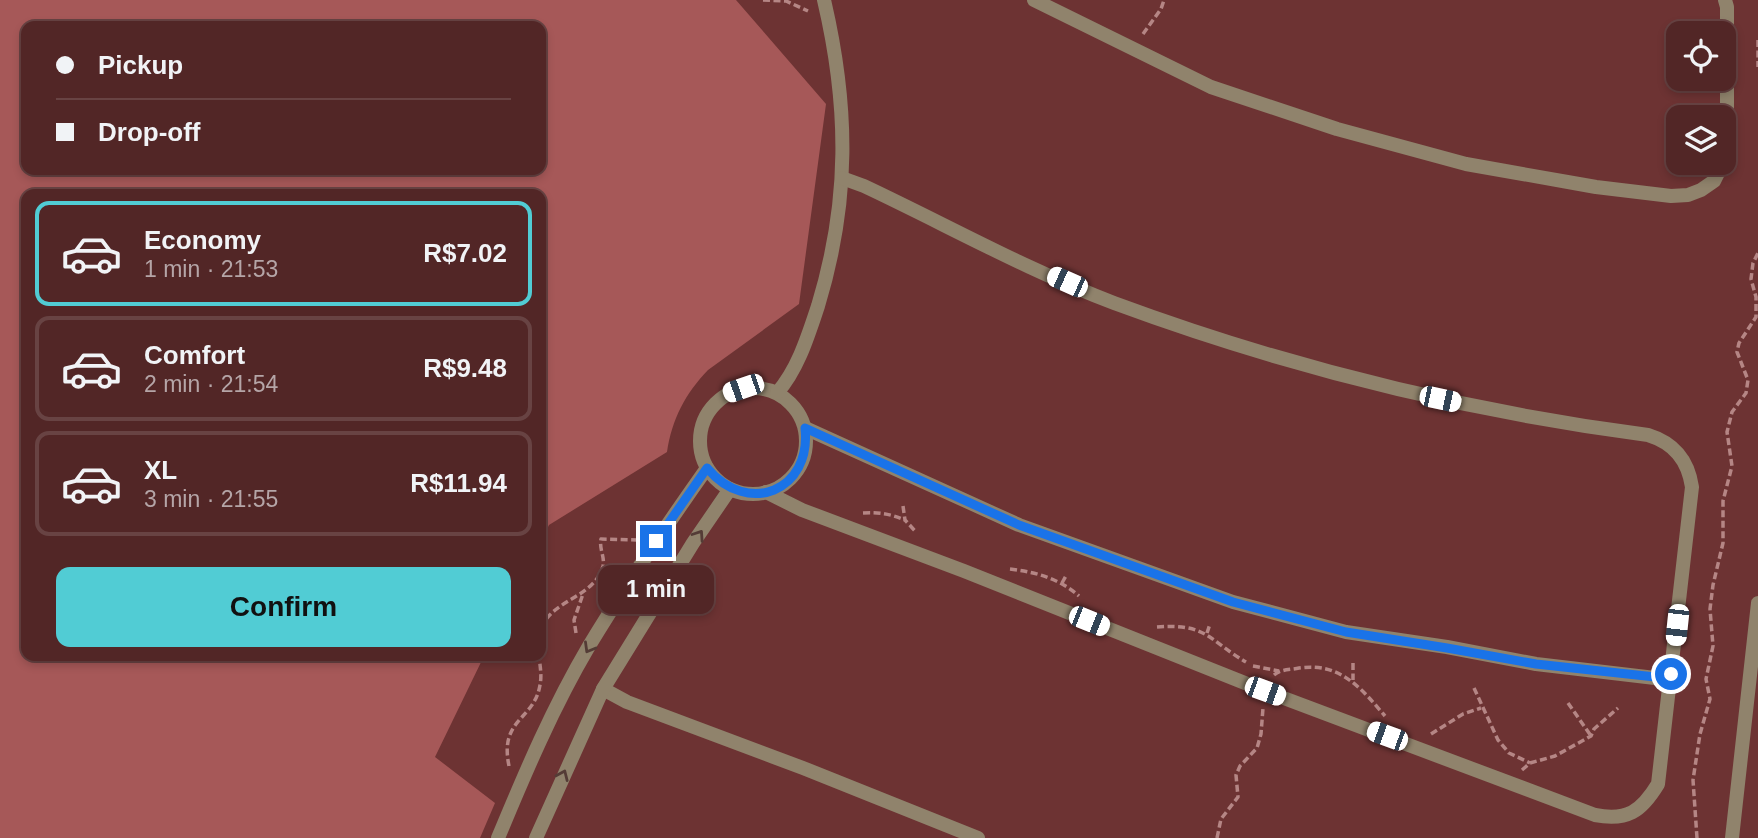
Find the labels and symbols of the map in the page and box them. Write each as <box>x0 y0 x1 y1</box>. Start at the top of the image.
car <box>1044 264 1091 300</box>
car <box>720 371 767 405</box>
car <box>1418 384 1463 414</box>
route end <box>640 525 672 557</box>
one-way arrow <box>690 530 703 543</box>
callout: 1 min <box>598 566 714 614</box>
car <box>1066 603 1113 639</box>
car <box>1665 603 1690 647</box>
one-way arrow <box>584 640 597 653</box>
route start <box>1655 658 1687 690</box>
car <box>1242 674 1289 708</box>
car <box>1364 719 1411 753</box>
one-way arrow <box>555 770 569 782</box>

